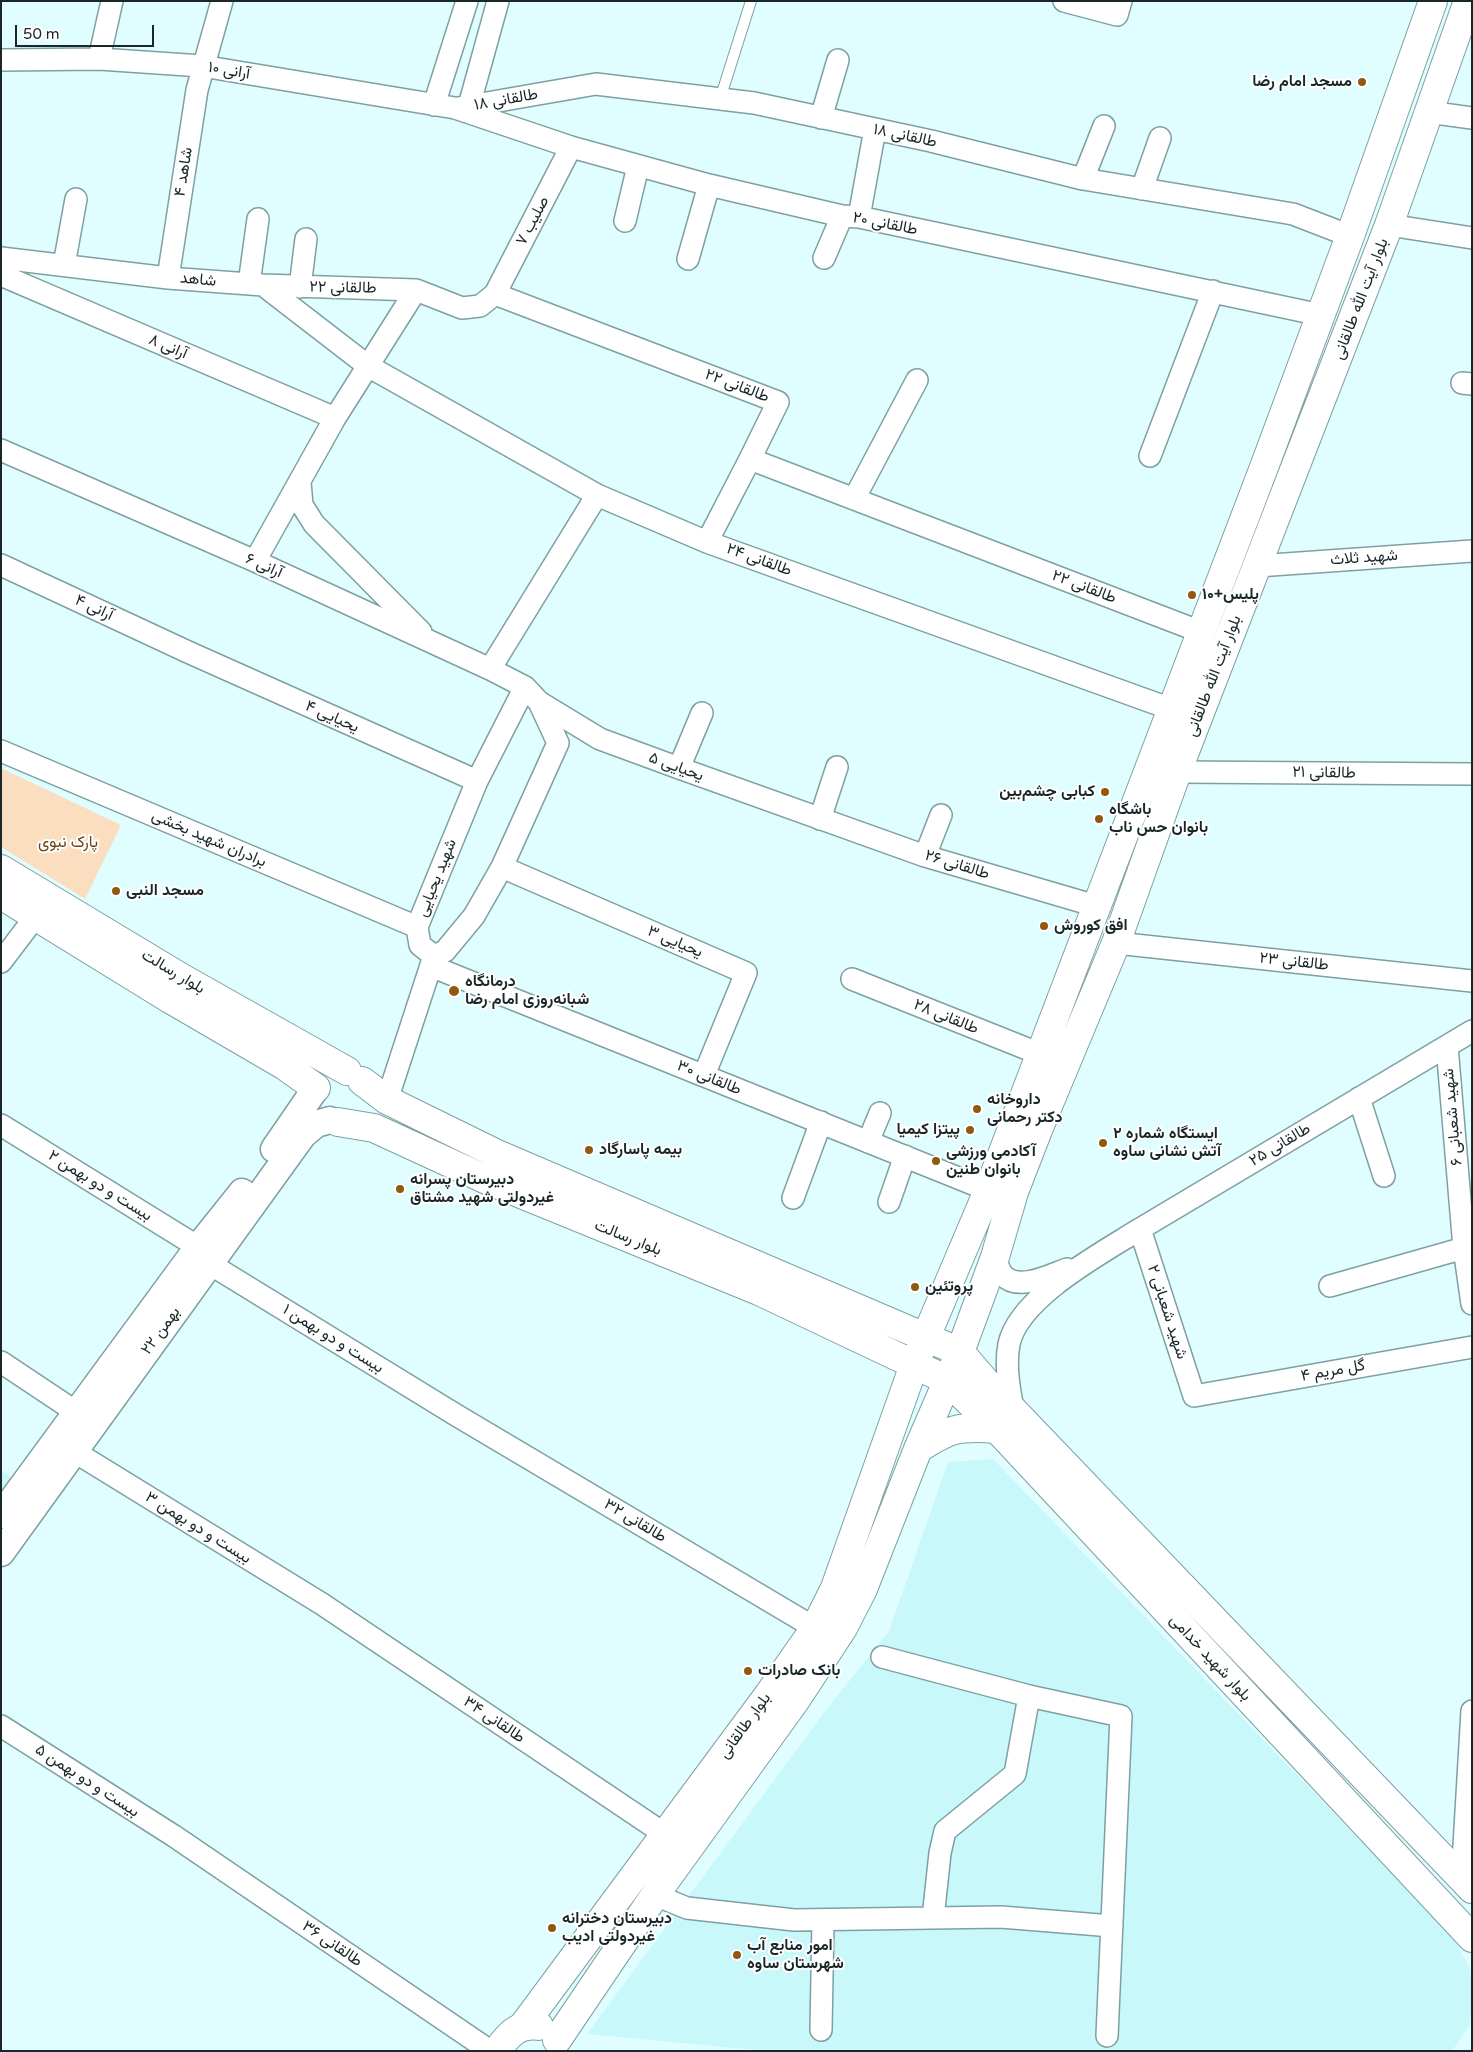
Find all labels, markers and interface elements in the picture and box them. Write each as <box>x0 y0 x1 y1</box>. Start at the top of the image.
scale bar <box>18 15 156 47</box>
text: 50 m <box>23 25 60 43</box>
street label: آرانی ۱۰ <box>207 58 251 84</box>
place label: مسجد امام رضا <box>1252 72 1352 92</box>
marker: مسجد امام رضا <box>1356 76 1368 88</box>
street label: طالقانی ۱۸ <box>473 85 539 115</box>
street label: طالقانی ۱۸ <box>871 120 939 152</box>
street label: شاهد ۴ <box>171 146 197 198</box>
street label: صلیب ۷ <box>512 193 554 249</box>
street label: طالقانی ۲۰ <box>851 208 919 240</box>
street label: بلوار آیت الله طالقانی <box>1329 236 1393 362</box>
street label: شاهد <box>179 269 217 291</box>
street label: طالقانی ۲۲ <box>309 278 377 298</box>
street label: آرانی ۸ <box>146 330 190 364</box>
street label: طالقانی ۲۲ <box>702 365 772 407</box>
street label: طالقانی ۲۴ <box>724 539 794 581</box>
street label: شهید ثلاث <box>1329 546 1399 570</box>
street label: آرانی ۶ <box>242 549 286 583</box>
street label: طالقانی ۲۲ <box>1049 566 1119 608</box>
place label: پلیس+۱۰ <box>1202 585 1259 605</box>
marker: پلیس+۱۰ <box>1186 589 1198 601</box>
street label: آرانی ۴ <box>72 591 116 625</box>
street label: بلوار آیت الله طالقانی <box>1182 613 1246 739</box>
street label: یحیایی ۴ <box>302 697 362 737</box>
street label: یحیایی ۵ <box>646 748 706 786</box>
street label: طالقانی ۲۱ <box>1292 763 1356 783</box>
place label: کبابی چشم‌بین <box>999 782 1095 802</box>
marker: کبابی چشم‌بین <box>1099 786 1111 798</box>
place label: باشگاه بانوان حس ناب <box>1109 800 1208 838</box>
street label: برادران شهید بخشی <box>149 806 269 872</box>
marker: باشگاه بانوان حس ناب <box>1093 813 1105 825</box>
park label: پارک نبوی <box>38 833 98 853</box>
street label: شهید یحیایی <box>413 836 461 920</box>
street label: طالقانی ۲۶ <box>922 846 992 884</box>
place label: مسجد النبی <box>126 881 204 901</box>
marker: مسجد النبی <box>110 885 122 897</box>
place label: افق کوروش <box>1054 916 1128 936</box>
marker: افق کوروش <box>1038 920 1050 932</box>
street label: یحیایی ۳ <box>644 922 706 962</box>
street label: بلوار رسالت <box>138 946 208 998</box>
street label: طالقانی ۲۳ <box>1258 949 1330 975</box>
place label: درمانگاه شبانه‌روزی امام رضا <box>465 972 589 1010</box>
marker: درمانگاه شبانه‌روزی امام رضا <box>447 984 461 998</box>
street label: طالقانی ۲۸ <box>911 995 981 1039</box>
street label: طالقانی ۳۰ <box>674 1056 744 1100</box>
street label: شهید شعبانی ۶ <box>1439 1068 1467 1166</box>
place label: داروخانه دکتر رحمانی <box>987 1090 1063 1128</box>
marker: داروخانه دکتر رحمانی <box>971 1103 983 1115</box>
street label: طالقانی ۲۵ <box>1246 1119 1314 1171</box>
place label: پیتزا کیمیا <box>896 1120 960 1140</box>
marker: پیتزا کیمیا <box>964 1124 976 1136</box>
place label: ایستگاه شماره ۲ آتش نشانی ساوه <box>1113 1124 1221 1162</box>
marker: ایستگاه شماره ۲ آتش نشانی ساوه <box>1097 1137 1109 1149</box>
place label: بیمه پاسارگاد <box>599 1140 682 1160</box>
place label: آکادمی ورزشی بانوان طنین <box>946 1142 1036 1180</box>
marker: بیمه پاسارگاد <box>583 1144 595 1156</box>
street label: بیست و دو بهمن ۲ <box>44 1146 156 1226</box>
marker: آکادمی ورزشی بانوان طنین <box>930 1155 942 1167</box>
place label: دبیرستان پسرانه غیردولتی شهید مشتاق <box>410 1170 554 1208</box>
marker: دبیرستان پسرانه غیردولتی شهید مشتاق <box>394 1183 406 1195</box>
street label: بلوار رسالت <box>592 1216 664 1260</box>
street label: شهید شعبانی ۲ <box>1143 1262 1191 1362</box>
place label: پروتئین <box>925 1277 973 1297</box>
marker: پروتئین <box>909 1281 921 1293</box>
street label: بیست و دو بهمن ۱ <box>279 1300 387 1378</box>
street label: ۲۲ بهمن <box>137 1303 185 1359</box>
street label: گل مریم ۴ <box>1299 1356 1367 1386</box>
street label: بیست و دو بهمن ۳ <box>141 1488 255 1568</box>
street label: طالقانی ۳۲ <box>600 1495 670 1547</box>
street label: بلوار شهید خدامی <box>1165 1611 1255 1705</box>
place label: بانک صادرات <box>758 1661 840 1681</box>
marker: بانک صادرات <box>742 1665 754 1677</box>
street label: بلوار طالقانی <box>715 1689 775 1763</box>
street label: طالقانی ۳۴ <box>460 1692 528 1748</box>
street label: بیست و دو بهمن ۵ <box>31 1740 143 1822</box>
place label: دبیرستان دخترانه غیردولتی ادیب <box>562 1909 672 1947</box>
street label: طالقانی ۳۶ <box>298 1917 366 1971</box>
marker: دبیرستان دخترانه غیردولتی ادیب <box>546 1922 558 1934</box>
place label: امور منابع آب شهرستان ساوه <box>747 1936 844 1974</box>
marker: امور منابع آب شهرستان ساوه <box>731 1949 743 1961</box>

